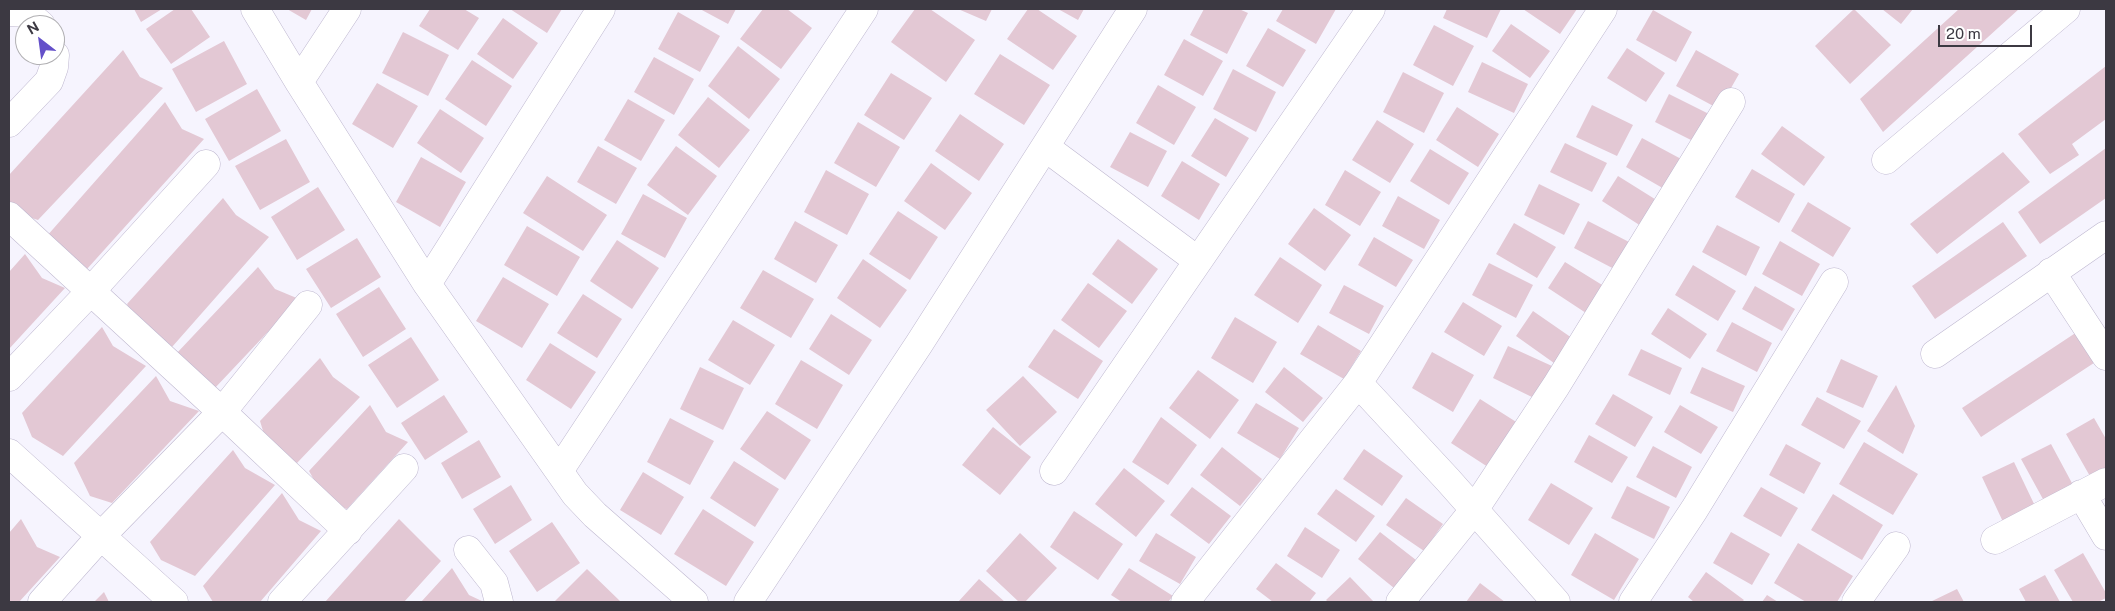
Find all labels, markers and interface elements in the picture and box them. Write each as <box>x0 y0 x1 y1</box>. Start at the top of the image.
north arrow <box>15 15 65 65</box>
scale bar <box>1940 15 2034 47</box>
text: N <box>24 18 42 38</box>
text: 20 m <box>1946 25 1981 42</box>

